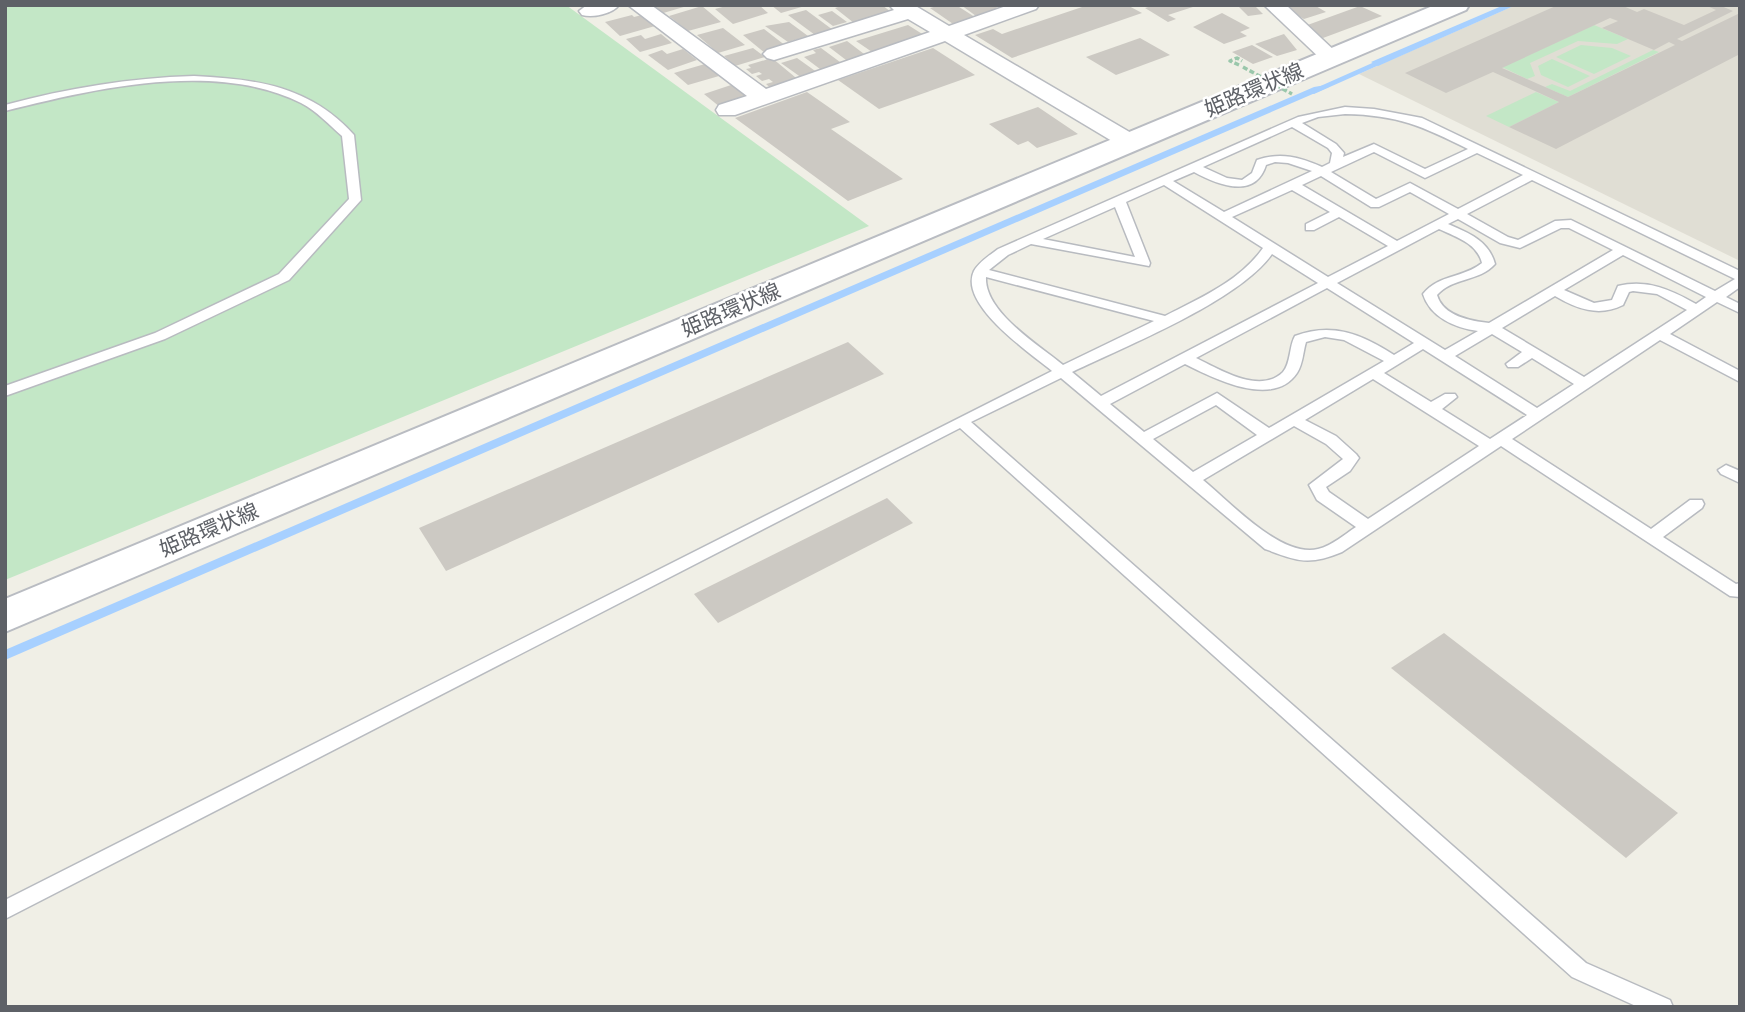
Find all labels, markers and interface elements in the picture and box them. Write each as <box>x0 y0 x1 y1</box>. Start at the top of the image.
street label: 姫路環状線 <box>1201 58 1307 122</box>
street label: 姫路環状線 <box>678 278 784 342</box>
street label: 姫路環状線 <box>156 498 262 562</box>

